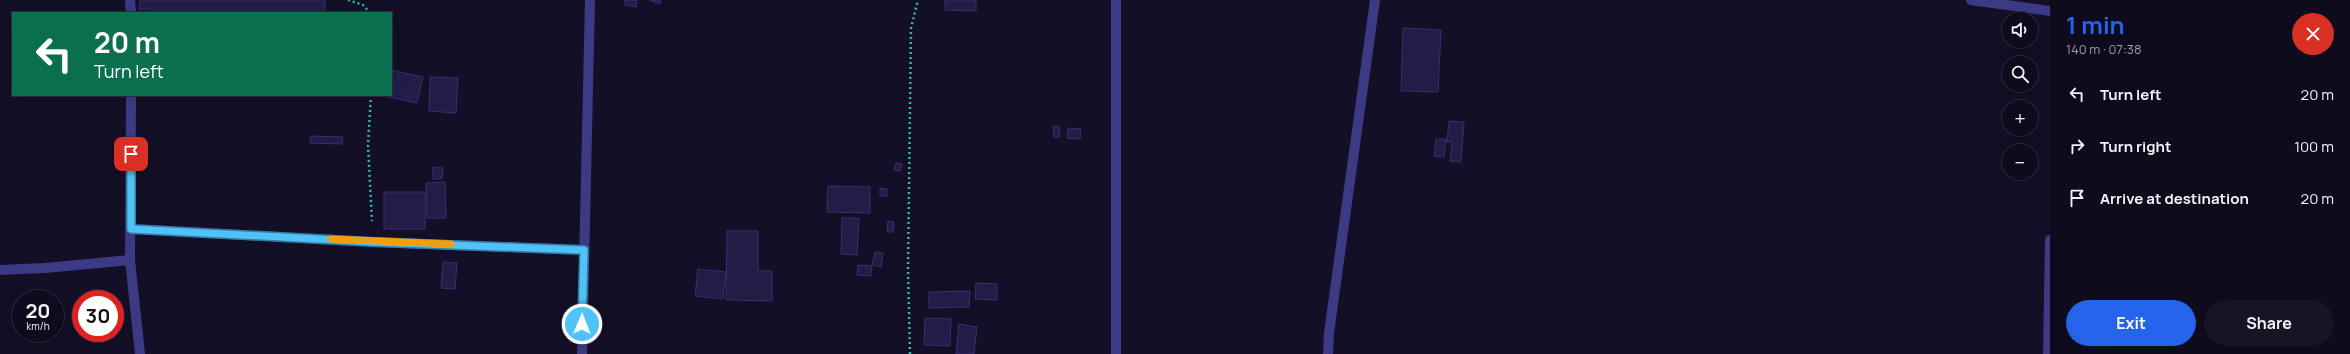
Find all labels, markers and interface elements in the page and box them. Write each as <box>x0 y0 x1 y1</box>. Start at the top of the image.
text: 1 min <box>2066 8 2125 41</box>
map controls <box>2002 12 2038 180</box>
button: sound <box>2002 12 2038 48</box>
button: close <box>2292 13 2334 55</box>
text: 20 m <box>94 23 160 61</box>
icon: left <box>28 28 80 80</box>
text: 140 m · 07:38 <box>2066 40 2142 58</box>
button: search <box>2002 56 2038 92</box>
text: Turn left <box>94 59 164 83</box>
icon: left <box>2066 83 2088 105</box>
text: Turn left <box>2100 84 2162 105</box>
text: 20 m <box>2301 84 2334 105</box>
button: + <box>2002 100 2038 136</box>
icon: right <box>2066 135 2088 157</box>
text: Turn right <box>2100 136 2171 157</box>
text: 100 m <box>2294 136 2334 157</box>
pin <box>114 137 148 171</box>
icon: arrive <box>120 143 142 165</box>
button: − <box>2002 144 2038 180</box>
icon: arrive <box>2066 187 2088 209</box>
text: Arrive at destination <box>2100 188 2249 209</box>
text: 20 m <box>2301 188 2334 209</box>
speed limit sign: 30 <box>72 290 124 342</box>
text: 20 <box>25 297 51 324</box>
button: Exit <box>2066 300 2196 346</box>
button: Share <box>2204 300 2334 346</box>
position arrow <box>561 303 603 345</box>
text: km/h <box>26 319 50 333</box>

